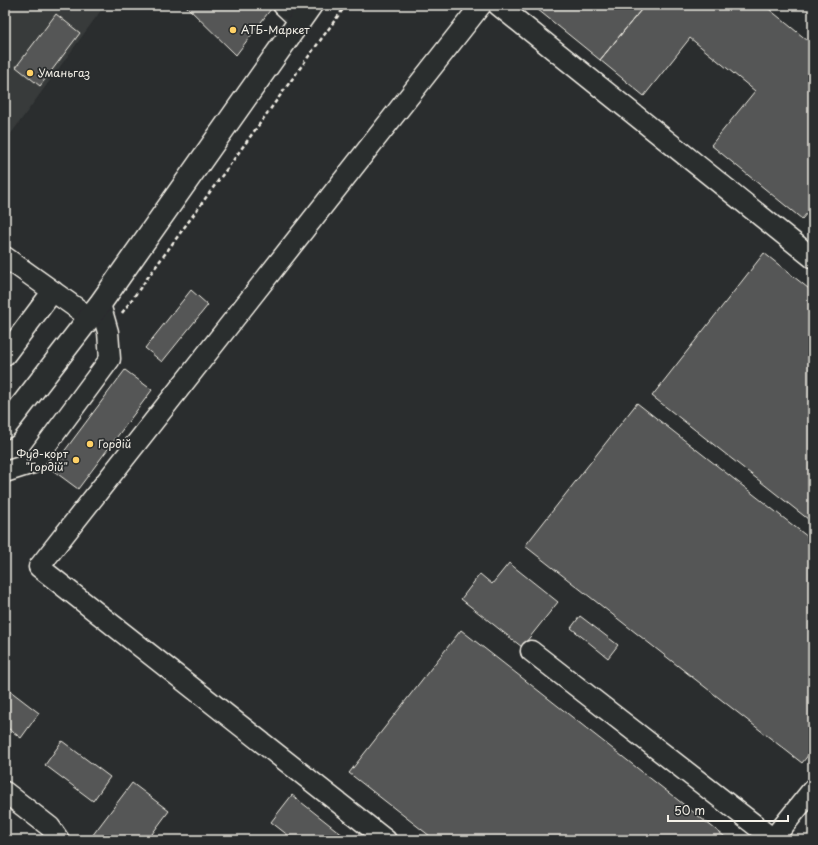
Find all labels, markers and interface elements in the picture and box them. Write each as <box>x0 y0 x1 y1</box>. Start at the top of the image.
place label: АТБ-Маркет <box>241 21 310 38</box>
marker: АТБ-Маркет <box>228 25 238 35</box>
place label: Уманьгаз <box>38 64 90 81</box>
marker: Уманьгаз <box>25 68 35 78</box>
place label: Гордій <box>98 435 131 452</box>
marker: Гордій <box>85 439 95 449</box>
place label: Фуд-корт "Гордій" <box>16 445 69 475</box>
marker: Фуд-корт "Гордій" <box>71 455 81 465</box>
scale bar <box>668 797 788 823</box>
text: 50 m <box>674 801 705 819</box>

